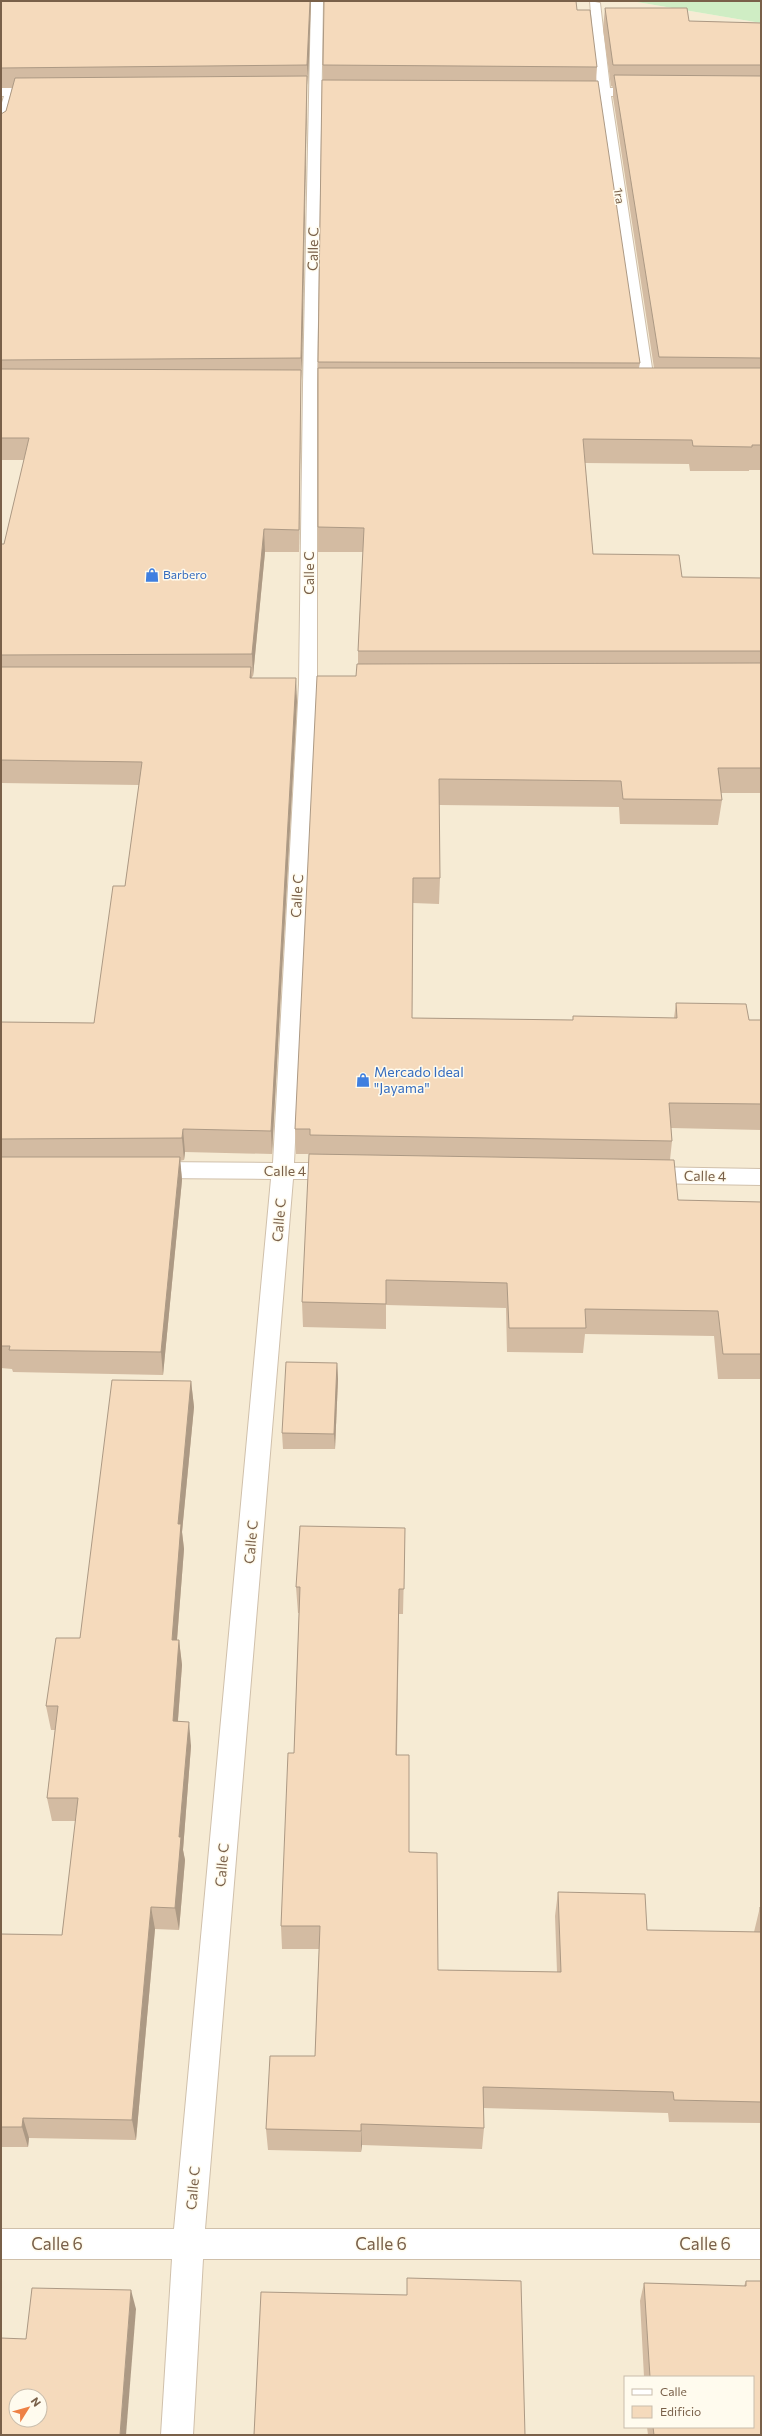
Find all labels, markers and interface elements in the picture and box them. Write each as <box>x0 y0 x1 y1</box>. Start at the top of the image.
street label: 1ra <box>612 187 628 205</box>
street label: Calle C <box>304 227 321 271</box>
street label: Calle C <box>300 551 317 595</box>
shop icon: Barbero <box>144 567 160 583</box>
place label: Barbero <box>163 567 207 581</box>
street label: Calle C <box>287 874 306 918</box>
place label: Mercado Ideal "Jayama" <box>374 1063 464 1096</box>
shop icon: Mercado Ideal "Jayama" <box>355 1072 371 1088</box>
street label: Calle 4 <box>264 1162 307 1179</box>
street label: Calle 4 <box>684 1167 727 1184</box>
street label: Calle C <box>268 1197 289 1242</box>
street label: Calle C <box>240 1519 261 1564</box>
street label: Calle C <box>211 1842 232 1887</box>
street label: Calle C <box>182 2165 203 2210</box>
street label: Calle 6 <box>31 2233 83 2254</box>
street label: Calle 6 <box>355 2233 407 2254</box>
street label: Calle 6 <box>679 2233 731 2254</box>
legend <box>624 2376 754 2428</box>
text: Calle <box>660 2384 687 2398</box>
north arrow <box>8 2388 48 2428</box>
text: N <box>29 2394 44 2409</box>
text: Edificio <box>660 2404 701 2418</box>

